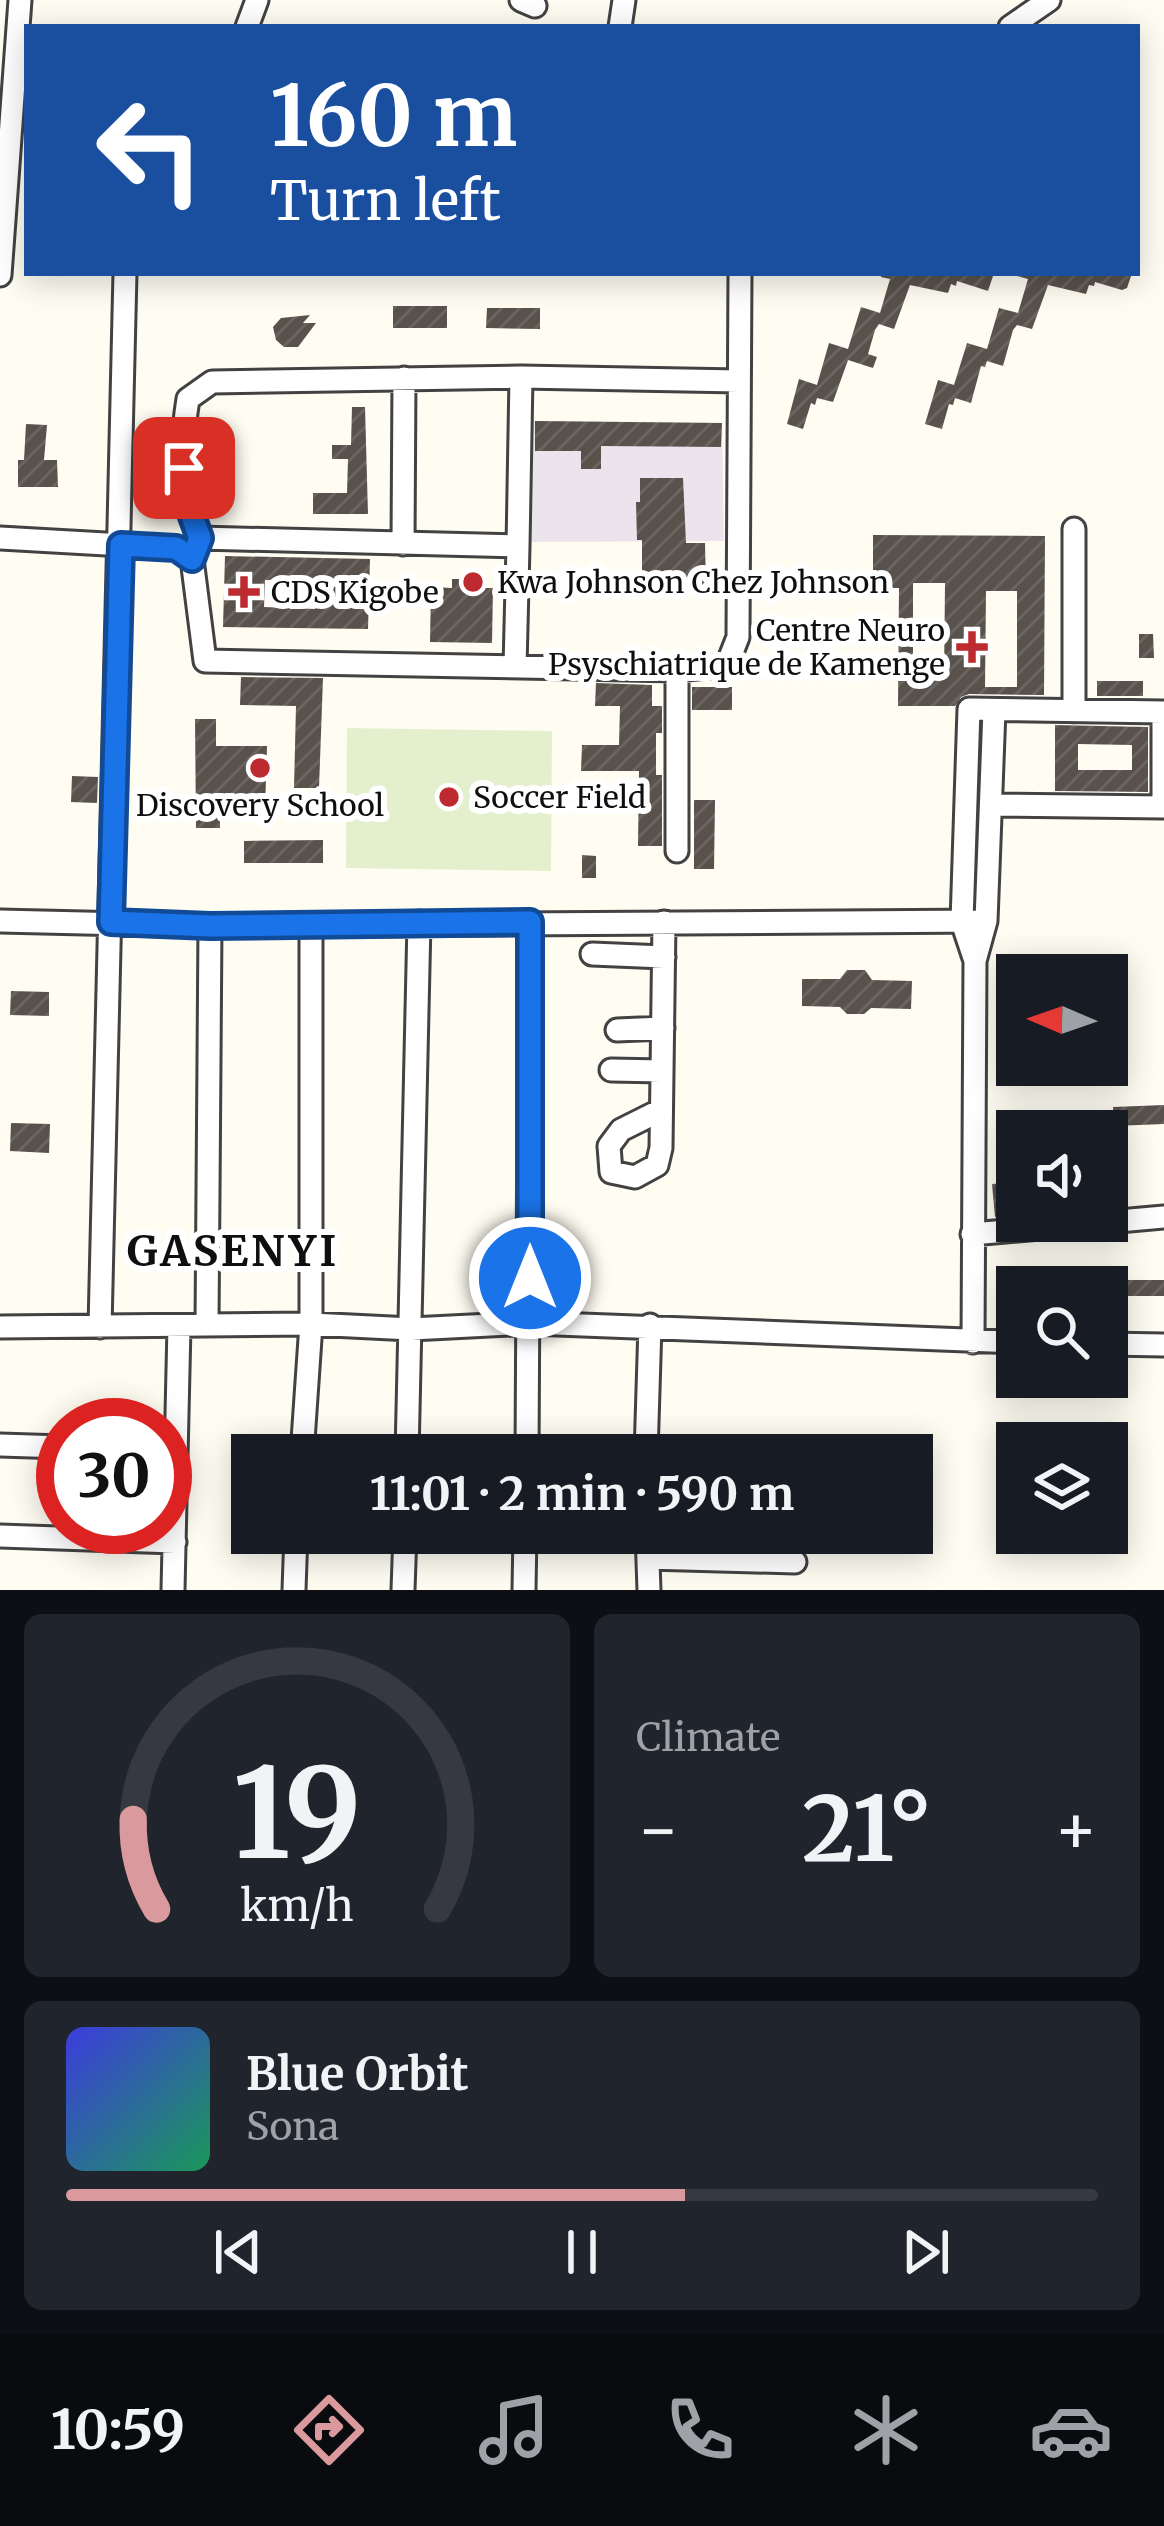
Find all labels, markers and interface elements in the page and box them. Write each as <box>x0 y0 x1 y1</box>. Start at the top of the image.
text: 160 m <box>270 63 517 169</box>
icon: left <box>72 72 228 228</box>
text: Turn left <box>270 167 501 235</box>
pin <box>133 417 235 519</box>
icon: arrive <box>151 435 217 501</box>
place label: Kwa Johnson Chez Johnson <box>497 563 889 601</box>
marker: Kwa Johnson Chez Johnson <box>460 569 486 595</box>
place label: CDS Kigobe <box>271 573 439 611</box>
marker: CDS Kigobe <box>228 576 260 608</box>
place label: Centre Neuro Psyschiatrique de Kamenge <box>548 611 945 683</box>
marker: Centre Neuro Psyschiatrique de Kamenge <box>956 631 988 663</box>
marker: Discovery School <box>247 755 273 781</box>
place label: Soccer Field <box>473 778 646 816</box>
marker: Soccer Field <box>436 784 462 810</box>
place label: Discovery School <box>136 786 384 824</box>
north arrow <box>996 954 1128 1086</box>
map controls <box>996 954 1128 1554</box>
button: sound <box>996 1110 1128 1242</box>
position arrow <box>467 1215 593 1341</box>
district label: GASENYI <box>127 1225 339 1277</box>
button: search <box>996 1266 1128 1398</box>
speed limit sign: 30 <box>36 1398 192 1554</box>
button: layers <box>996 1422 1128 1554</box>
text: 11:01 · 2 min · 590 m <box>370 1466 794 1522</box>
text: Climate <box>636 1713 780 1762</box>
text: 19 <box>233 1735 361 1892</box>
text: 21° <box>802 1772 932 1886</box>
text: − <box>636 1788 680 1871</box>
text: + <box>1054 1788 1098 1871</box>
text: km/h <box>240 1878 354 1932</box>
text: Blue Orbit <box>246 2046 469 2102</box>
text: Sona <box>246 2102 339 2151</box>
icon: previous <box>205 2219 271 2285</box>
icon: pause <box>549 2219 615 2285</box>
icon: next <box>893 2219 959 2285</box>
icon: directions <box>287 2388 371 2472</box>
icon: music <box>472 2388 556 2472</box>
icon: phone <box>658 2388 742 2472</box>
icon: climate <box>844 2388 928 2472</box>
icon: car <box>1029 2388 1113 2472</box>
text: 10:59 <box>51 2396 185 2464</box>

